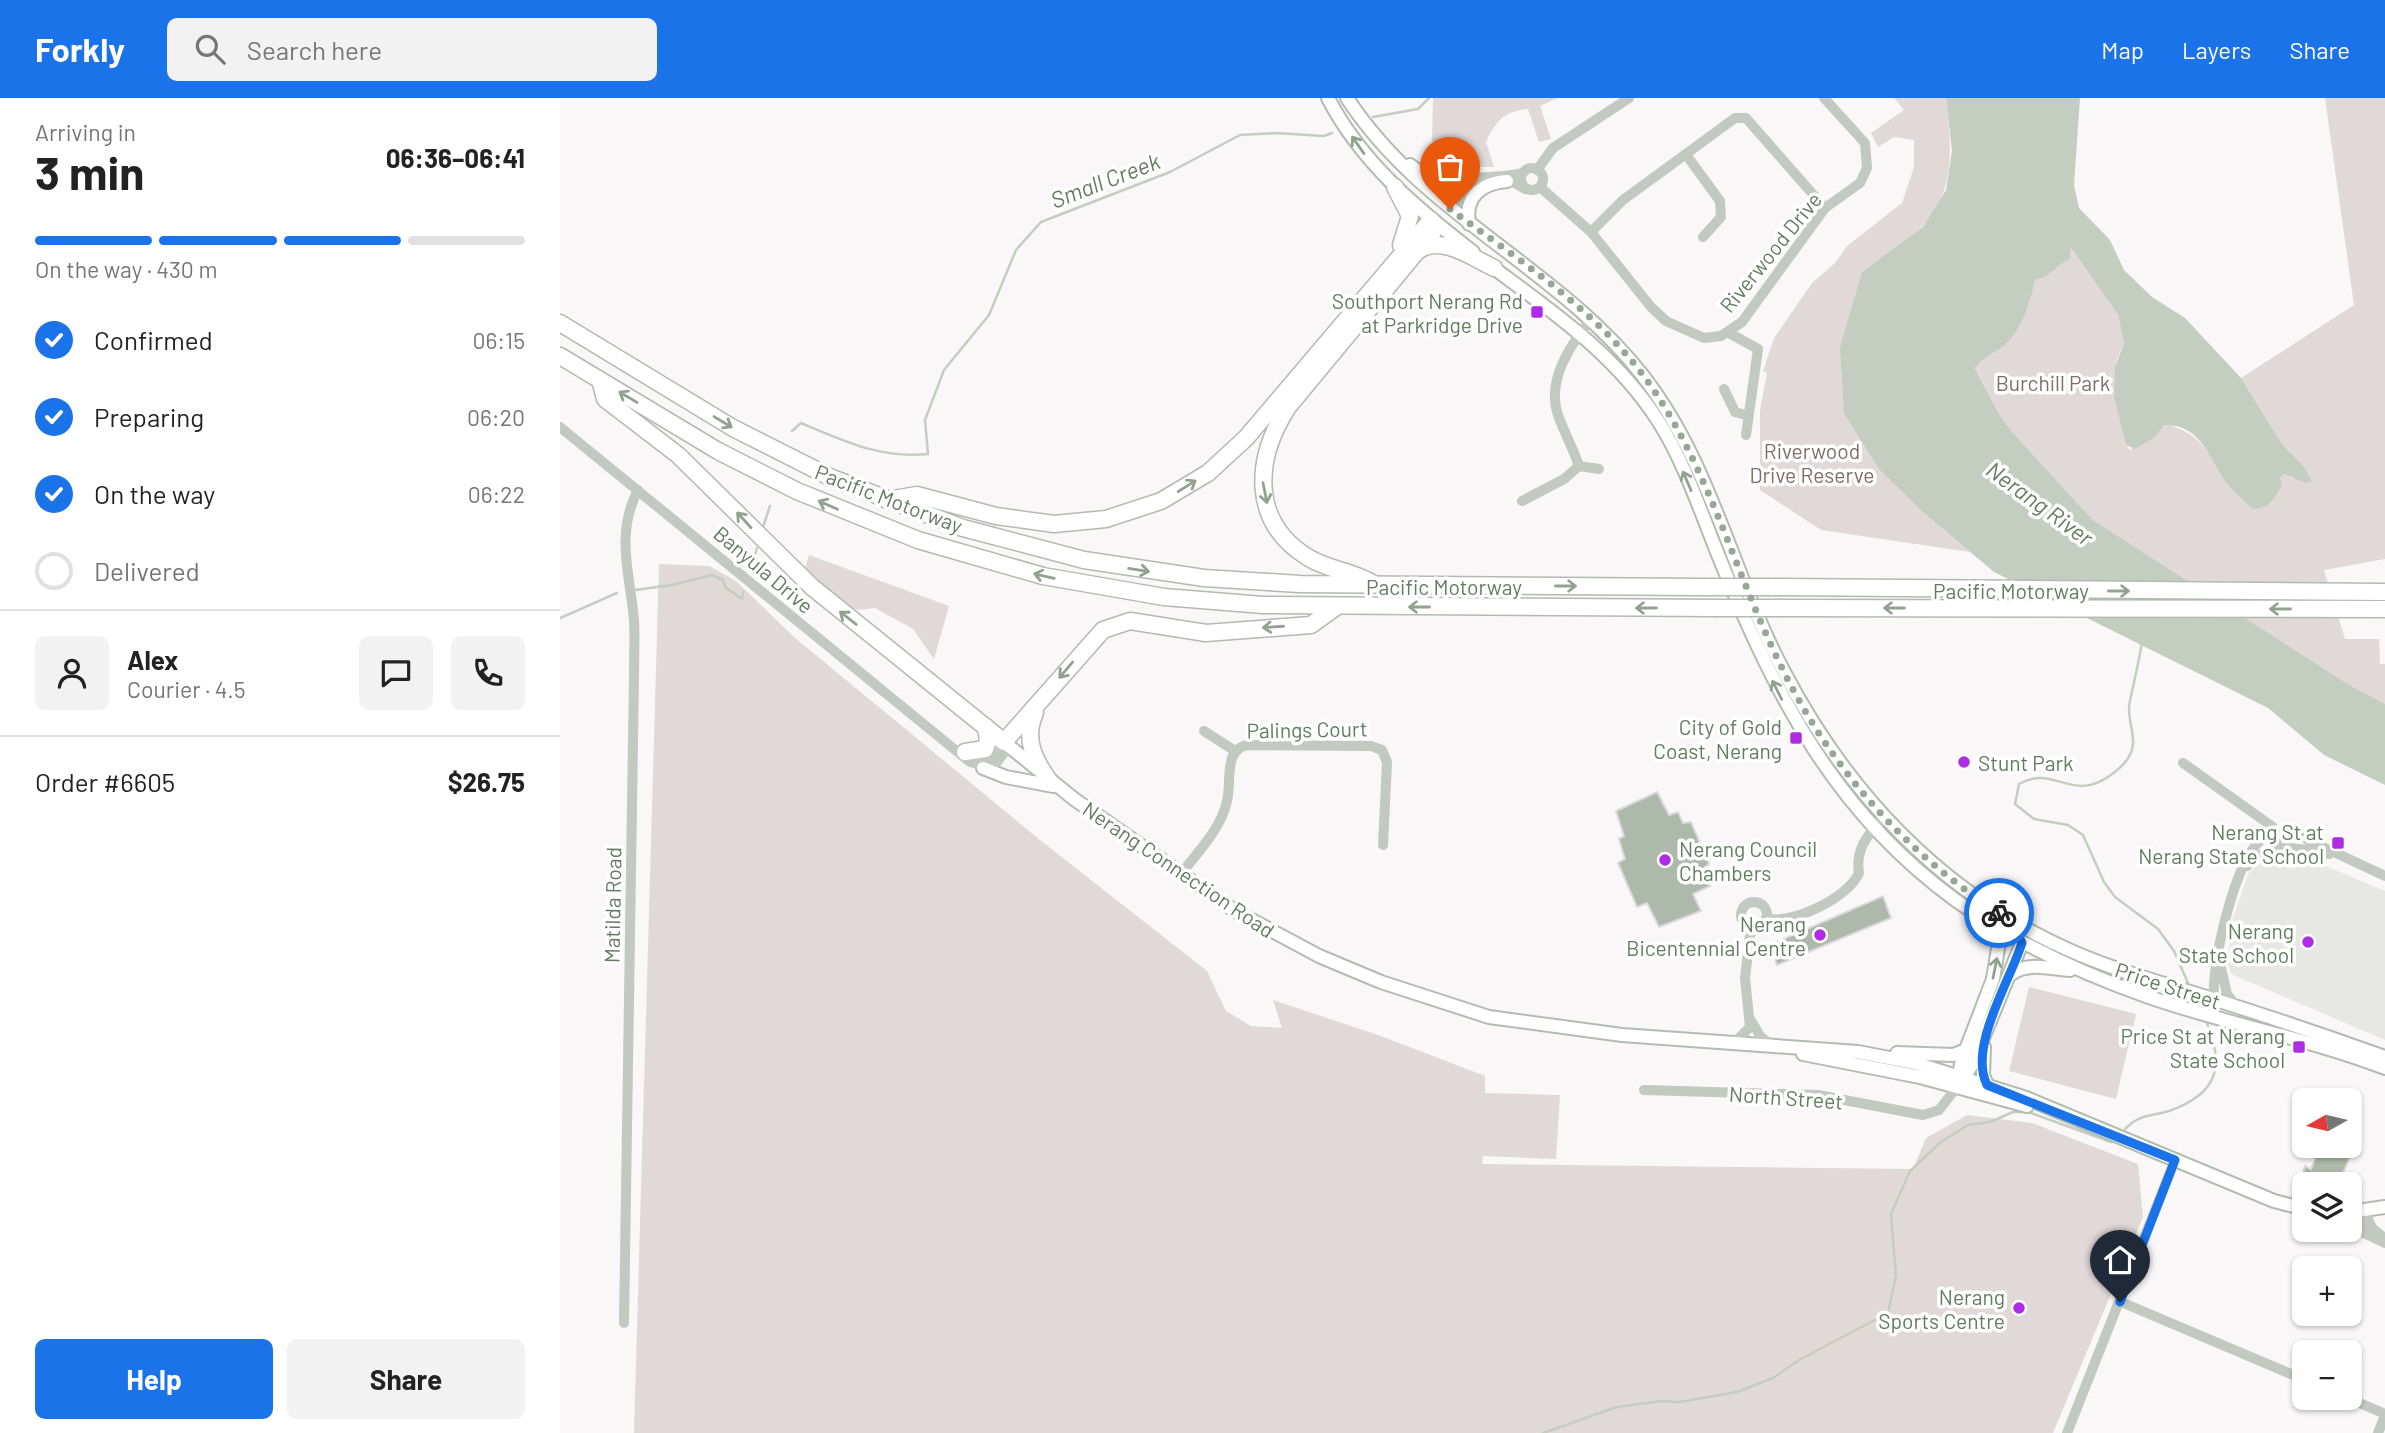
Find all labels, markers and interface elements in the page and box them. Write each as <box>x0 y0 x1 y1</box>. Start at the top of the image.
search box <box>167 18 657 81</box>
text: Forkly <box>35 29 125 69</box>
icon: search <box>191 30 229 68</box>
text: Search here <box>247 34 382 65</box>
text: Map <box>2101 35 2144 64</box>
text: Layers <box>2182 35 2251 64</box>
text: Share <box>2289 35 2350 64</box>
text: Arriving in <box>35 118 136 146</box>
one-way arrow <box>1351 136 1365 155</box>
pin <box>1420 137 1480 209</box>
text: 06:36–06:41 <box>386 142 525 173</box>
text: 3 min <box>35 144 144 199</box>
water label: Small Creek <box>1046 146 1164 214</box>
icon: bag <box>1431 148 1469 186</box>
street label: Riverwood Drive <box>1714 187 1826 317</box>
text: On the way · 430 m <box>35 255 217 283</box>
place label: Southport Nerang Rd at Parkridge Drive <box>1332 288 1523 337</box>
marker: Southport Nerang Rd at Parkridge Drive <box>1529 304 1545 320</box>
icon: check <box>35 321 73 359</box>
text: Confirmed <box>94 324 213 355</box>
text: 06:15 <box>472 326 525 354</box>
park label: Burchill Park <box>1996 370 2110 395</box>
one-way arrow <box>618 390 638 404</box>
icon: check <box>35 398 73 436</box>
text: Preparing <box>94 401 204 432</box>
text: 06:20 <box>467 403 525 431</box>
one-way arrow <box>713 415 733 429</box>
park label: Riverwood Drive Reserve <box>1749 438 1875 487</box>
water label: Nerang River <box>1981 455 2100 552</box>
street label: Pacific Motorway <box>812 458 967 538</box>
one-way arrow <box>1680 471 1693 493</box>
icon: check <box>35 475 73 513</box>
text: On the way <box>94 478 215 509</box>
one-way arrow <box>1177 479 1197 493</box>
text: 06:22 <box>468 480 525 508</box>
one-way arrow <box>1259 481 1273 504</box>
one-way arrow <box>818 498 839 511</box>
one-way arrow <box>735 512 752 529</box>
street label: Banyula Drive <box>709 520 819 618</box>
text: Delivered <box>94 555 200 586</box>
one-way arrow <box>1127 564 1150 577</box>
one-way arrow <box>1033 568 1056 582</box>
street label: Pacific Motorway <box>1366 574 1522 599</box>
street label: Pacific Motorway <box>1933 578 2089 603</box>
one-way arrow <box>1555 579 1578 593</box>
one-way arrow <box>2107 584 2130 598</box>
one-way arrow <box>1407 600 1430 614</box>
one-way arrow <box>1635 601 1658 615</box>
one-way arrow <box>1883 601 1906 615</box>
one-way arrow <box>2269 602 2292 616</box>
one-way arrow <box>839 610 857 625</box>
one-way arrow <box>1262 621 1285 634</box>
button: person <box>35 636 109 710</box>
button: chat <box>359 636 433 710</box>
button: phone <box>451 636 525 710</box>
text: Alex <box>127 644 178 675</box>
one-way arrow <box>1058 661 1074 679</box>
text: Courier · 4.5 <box>127 675 246 703</box>
one-way arrow <box>1770 680 1784 701</box>
place label: City of Gold Coast, Nerang <box>1653 714 1782 763</box>
street label: Palings Court <box>1246 715 1368 743</box>
marker: City of Gold Coast, Nerang <box>1788 730 1804 746</box>
place label: Stunt Park <box>1978 750 2074 775</box>
marker: Stunt Park <box>1956 754 1972 770</box>
text: Order #6605 <box>35 766 175 797</box>
text: $26.75 <box>448 766 525 797</box>
street label: Nerang Connection Road <box>1078 796 1280 942</box>
place label: Nerang St at Nerang State School <box>2138 819 2324 868</box>
marker: Nerang St at Nerang State School <box>2330 835 2346 851</box>
place label: Nerang Council Chambers <box>1679 836 1817 885</box>
street label: Matilda Road <box>598 847 626 963</box>
marker: Nerang Council Chambers <box>1657 852 1673 868</box>
courier <box>1964 878 2034 948</box>
icon: bike <box>1980 894 2018 932</box>
place label: Nerang Bicentennial Centre <box>1626 911 1806 960</box>
place label: Nerang State School <box>2179 918 2294 967</box>
marker: Nerang Bicentennial Centre <box>1812 927 1828 943</box>
marker: Nerang State School <box>2300 934 2316 950</box>
street label: Price Street <box>2112 956 2224 1014</box>
one-way arrow <box>1989 957 2003 980</box>
place label: Price St at Nerang State School <box>2120 1023 2285 1072</box>
marker: Price St at Nerang State School <box>2291 1039 2307 1055</box>
street label: North Street <box>1728 1081 1844 1113</box>
north arrow <box>2292 1088 2362 1158</box>
map controls <box>2292 1088 2362 1410</box>
button: layers <box>2292 1172 2362 1242</box>
pin <box>2090 1230 2150 1302</box>
icon: home <box>2101 1241 2139 1279</box>
button: + <box>2292 1256 2362 1326</box>
place label: Nerang Sports Centre <box>1878 1284 2005 1333</box>
marker: Nerang Sports Centre <box>2011 1300 2027 1316</box>
button: Help <box>35 1339 273 1419</box>
button: Share <box>287 1339 525 1419</box>
button: − <box>2292 1340 2362 1410</box>

